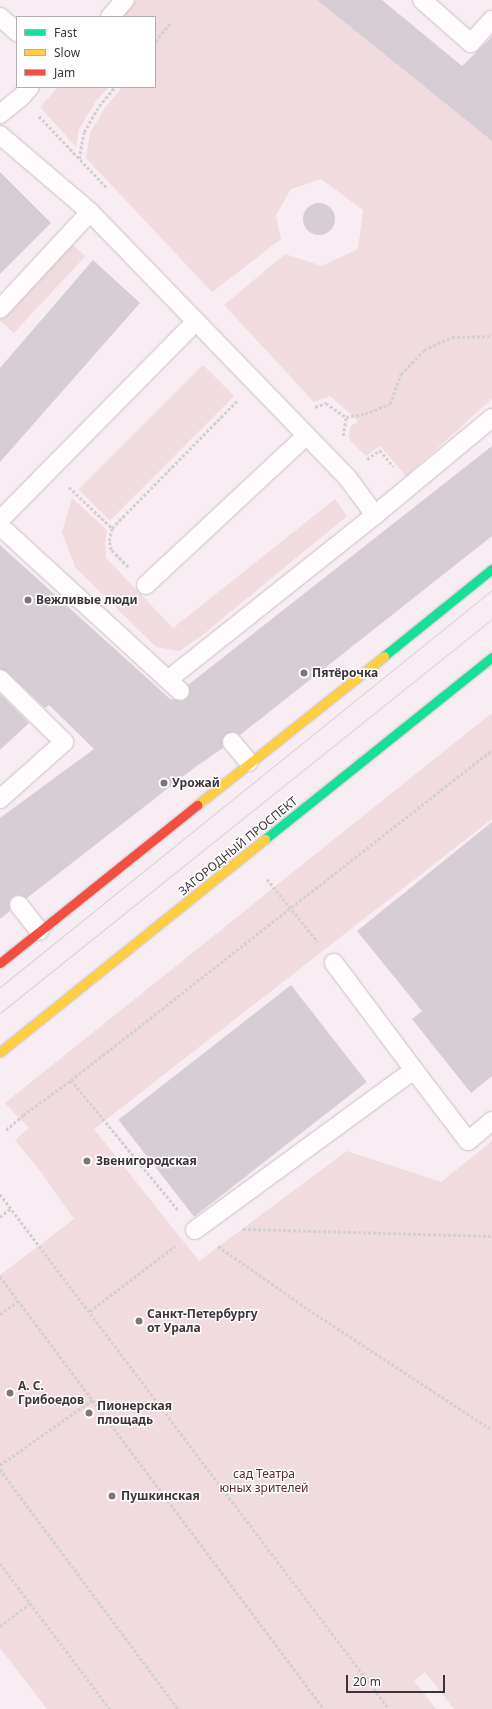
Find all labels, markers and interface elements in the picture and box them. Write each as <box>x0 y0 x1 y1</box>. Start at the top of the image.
legend <box>16 16 156 88</box>
text: Fast <box>54 24 77 41</box>
text: Slow <box>54 44 80 61</box>
text: Jam <box>54 64 75 81</box>
place label: Вежливые люди <box>36 593 137 607</box>
marker: Вежливые люди <box>23 595 33 605</box>
place label: Пятёрочка <box>312 666 378 680</box>
marker: Пятёрочка <box>299 668 309 678</box>
place label: Урожай <box>172 776 220 790</box>
marker: Урожай <box>159 778 169 788</box>
street label: ЗАГОРОДНЫЙ ПРОСПЕКТ <box>176 794 300 898</box>
place label: Звенигородская <box>96 1154 197 1168</box>
marker: Звенигородская <box>81 1155 93 1167</box>
place label: Санкт-Петербургу от Урала <box>147 1307 258 1335</box>
marker: Санкт-Петербургу от Урала <box>134 1316 144 1326</box>
place label: А. С. Грибоедов <box>18 1379 84 1407</box>
marker: А. С. Грибоедов <box>5 1388 15 1398</box>
place label: Пионерская площадь <box>97 1399 172 1427</box>
marker: Пионерская площадь <box>84 1408 94 1418</box>
park label: сад Театра юных зрителей <box>219 1467 309 1495</box>
place label: Пушкинская <box>121 1489 200 1503</box>
marker: Пушкинская <box>106 1490 118 1502</box>
scale bar <box>348 1667 447 1693</box>
text: 20 m <box>353 1673 381 1690</box>

